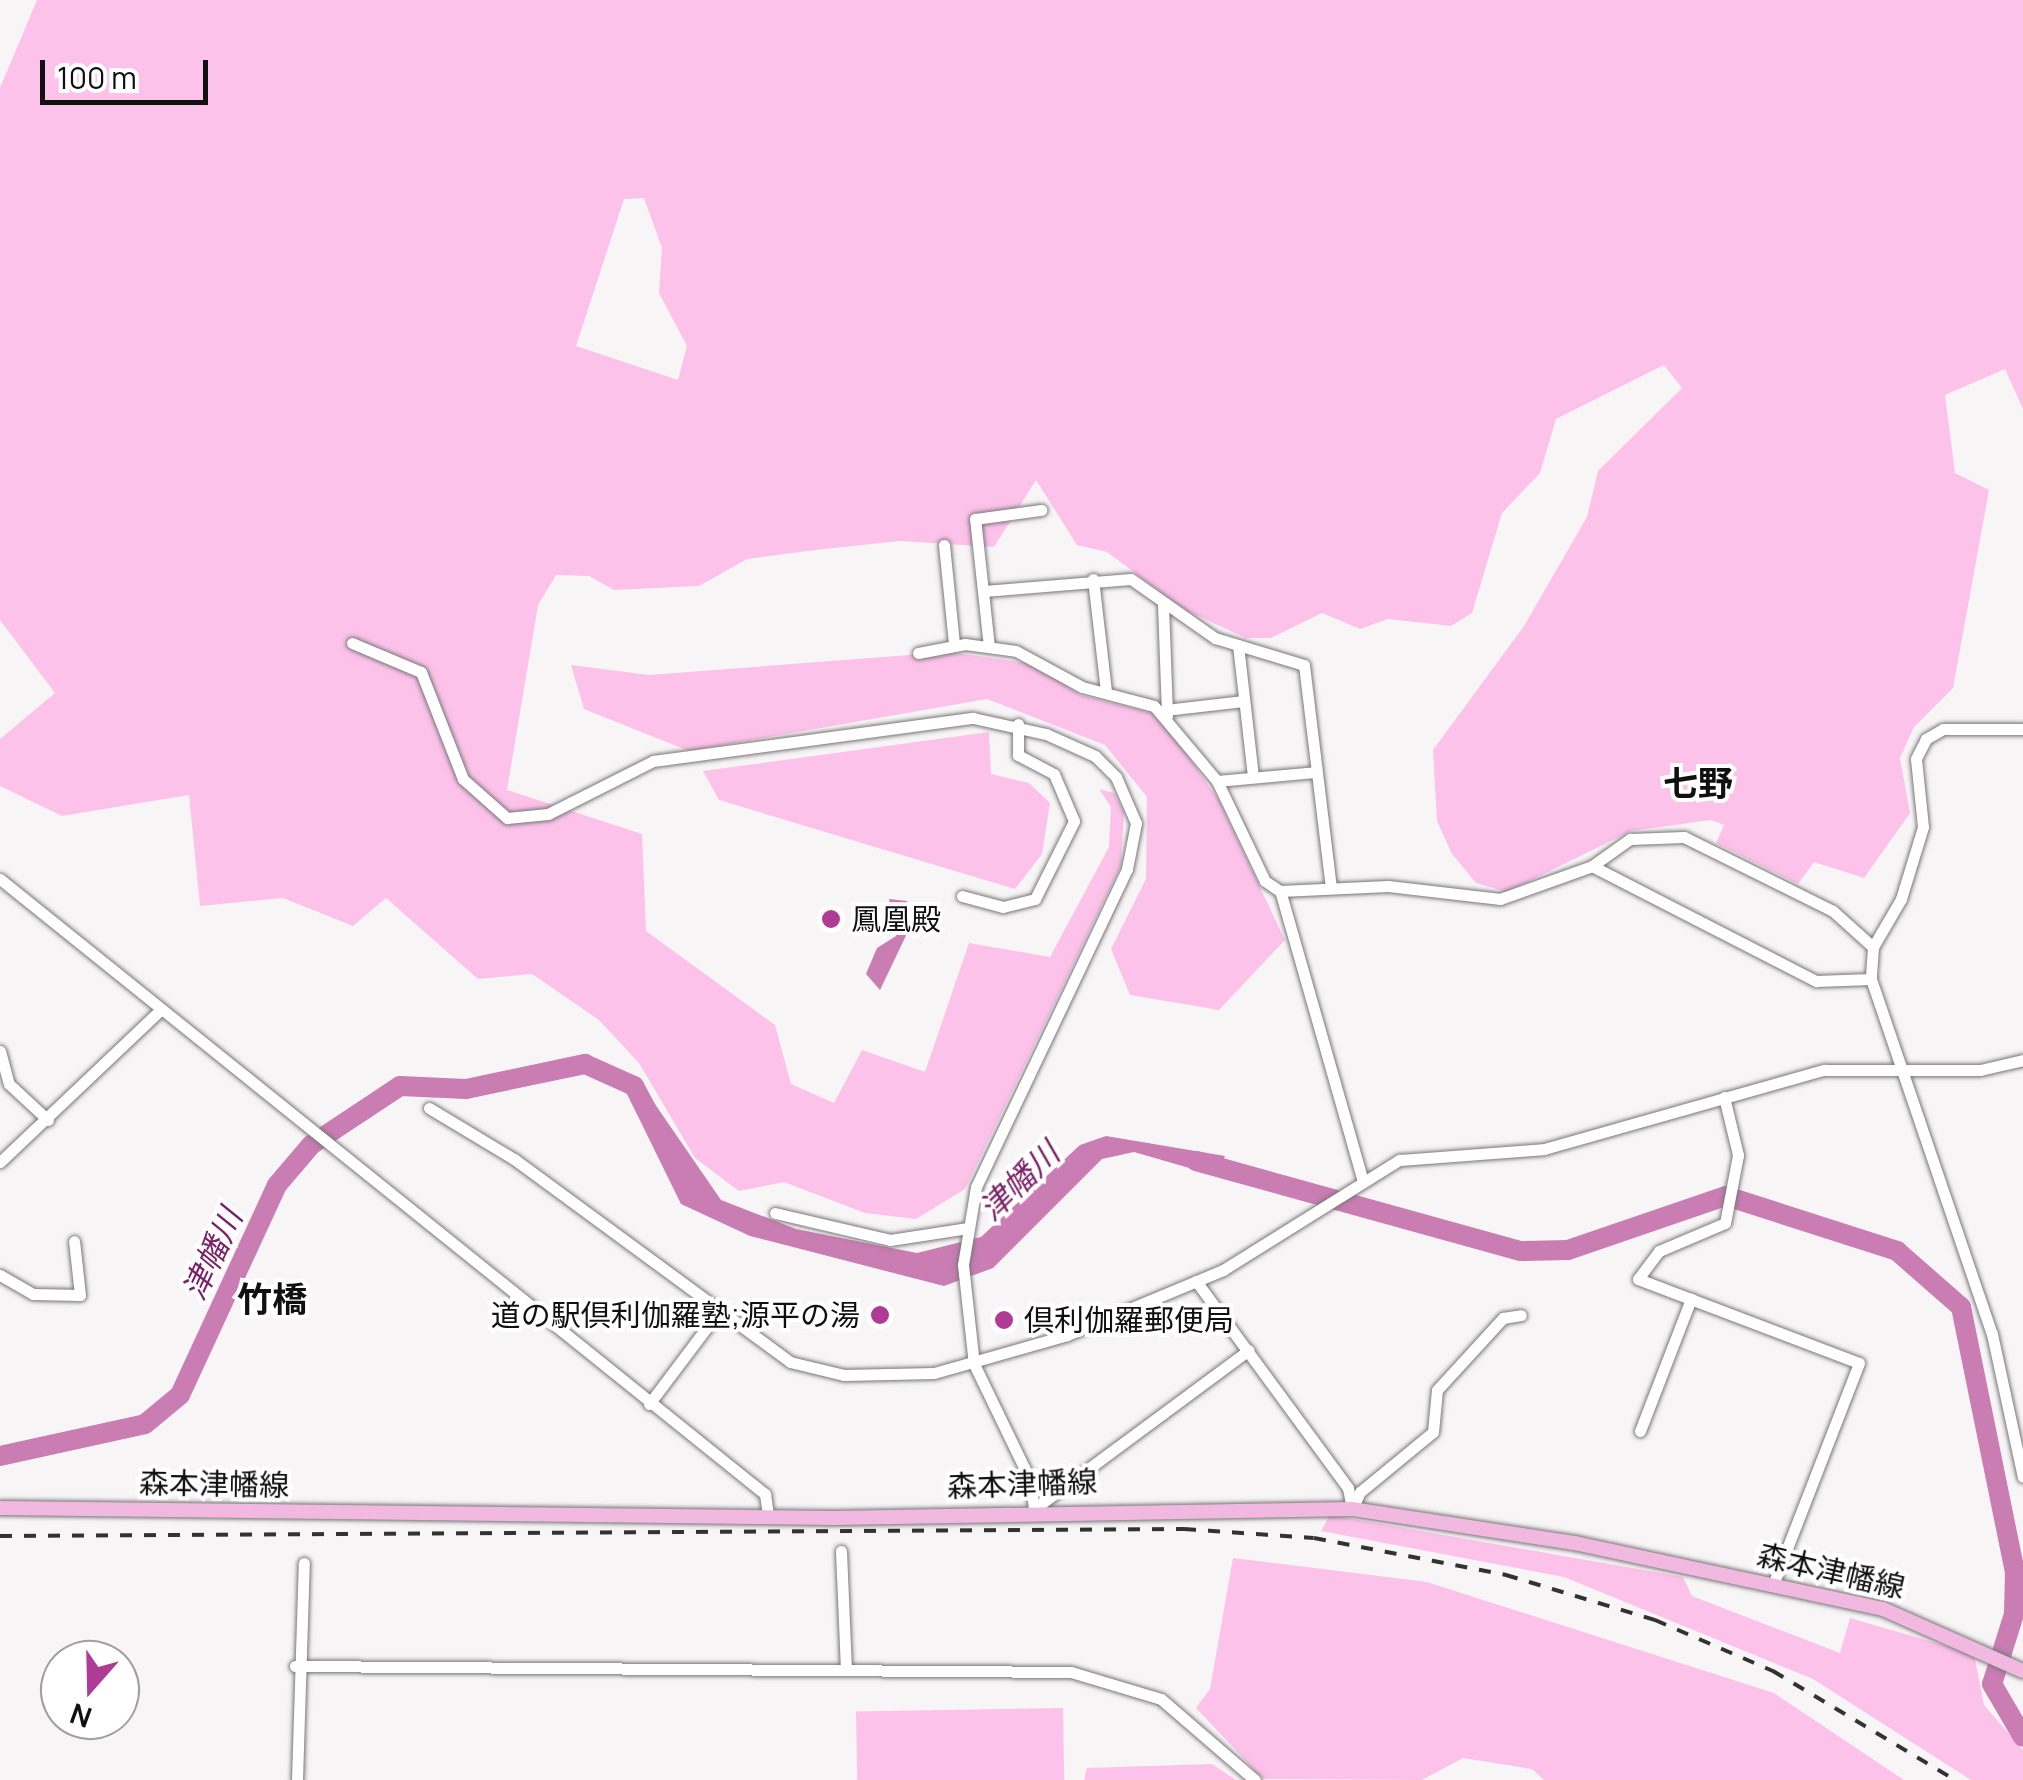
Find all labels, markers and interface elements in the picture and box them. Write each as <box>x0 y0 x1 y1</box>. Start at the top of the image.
scale bar <box>45 40 212 102</box>
text: 100 m <box>57 57 137 98</box>
district label: 七野 <box>1663 762 1733 804</box>
place label: 鳳凰殿 <box>851 901 941 937</box>
marker: 鳳凰殿 <box>820 908 842 930</box>
water label: 津幡川 <box>971 1134 1067 1228</box>
water label: 津幡川 <box>174 1202 250 1306</box>
district label: 竹橋 <box>237 1278 307 1320</box>
place label: 道の駅倶利伽羅塾;源平の湯 <box>491 1297 860 1333</box>
place label: 倶利伽羅郵便局 <box>1024 1302 1234 1338</box>
marker: 道の駅倶利伽羅塾;源平の湯 <box>869 1304 891 1326</box>
marker: 倶利伽羅郵便局 <box>993 1309 1015 1331</box>
street label: 森本津幡線 <box>946 1463 1098 1505</box>
street label: 森本津幡線 <box>139 1465 289 1503</box>
street label: 森本津幡線 <box>1754 1537 1908 1605</box>
north arrow <box>40 1640 140 1740</box>
text: N <box>64 1695 96 1738</box>

